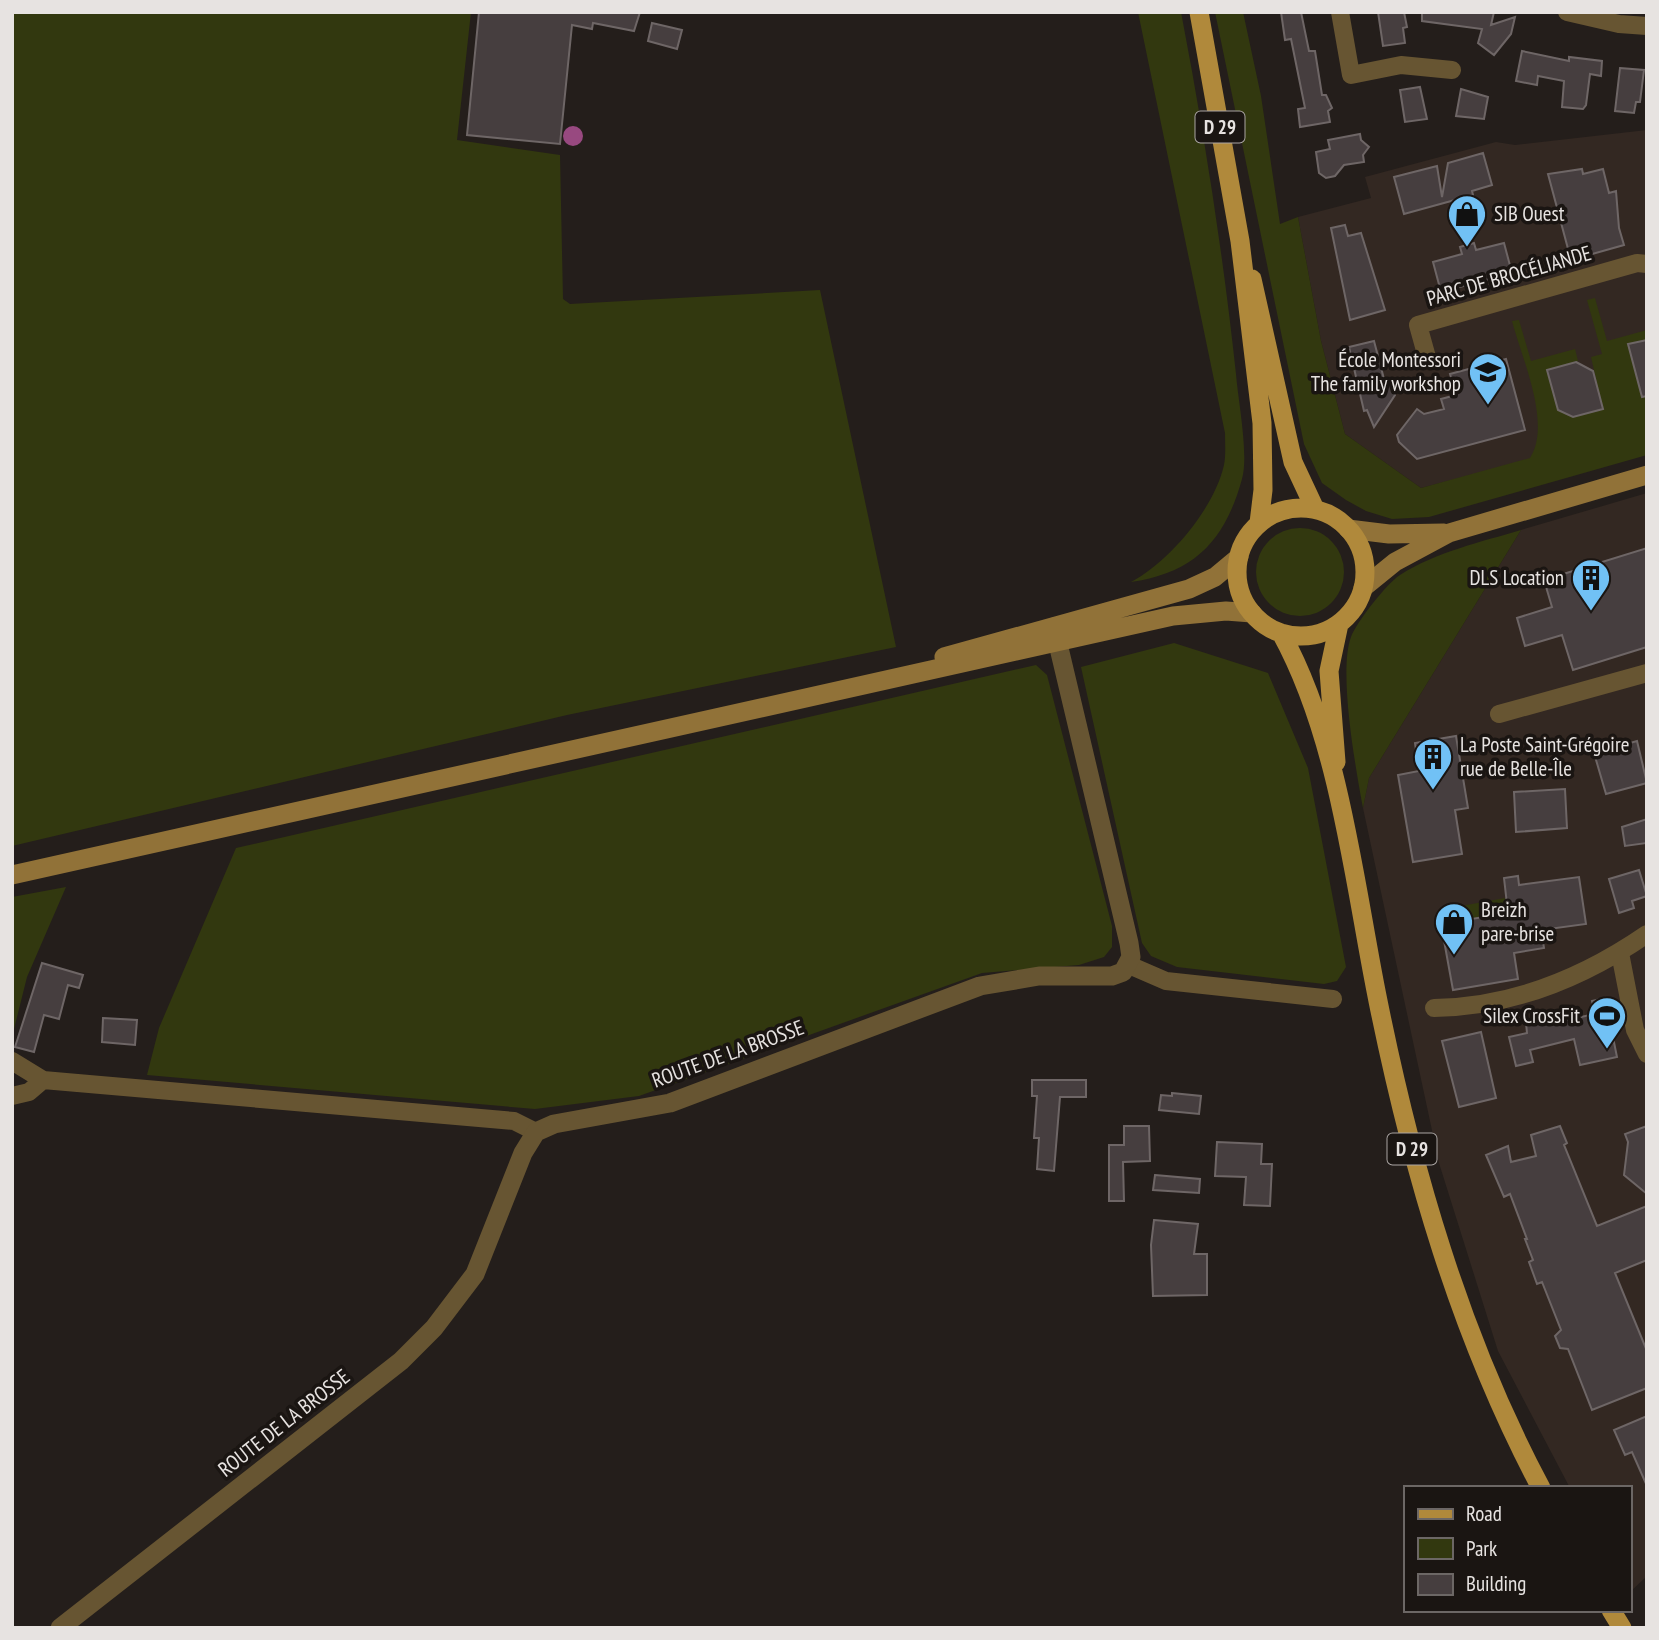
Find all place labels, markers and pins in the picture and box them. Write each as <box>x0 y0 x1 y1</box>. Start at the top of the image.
shop icon: SIB Ouest <box>1446 193 1488 248</box>
place label: SIB Ouest <box>1494 200 1565 227</box>
place label: École Montessori The family workshop <box>1311 346 1461 397</box>
school or university icon: École Montessori The family workshop <box>1467 351 1509 406</box>
building icon: DLS Location <box>1570 557 1612 612</box>
place label: DLS Location <box>1469 564 1564 591</box>
place label: La Poste Saint-Grégoire rue de Belle-Île <box>1460 731 1629 782</box>
building icon: La Poste Saint-Grégoire rue de Belle-Île <box>1412 736 1454 791</box>
place label: Breizh pare-brise <box>1481 896 1554 947</box>
shop icon: Breizh pare-brise <box>1433 901 1475 956</box>
sports icon: Silex CrossFit <box>1586 995 1628 1050</box>
place label: Silex CrossFit <box>1483 1002 1580 1029</box>

